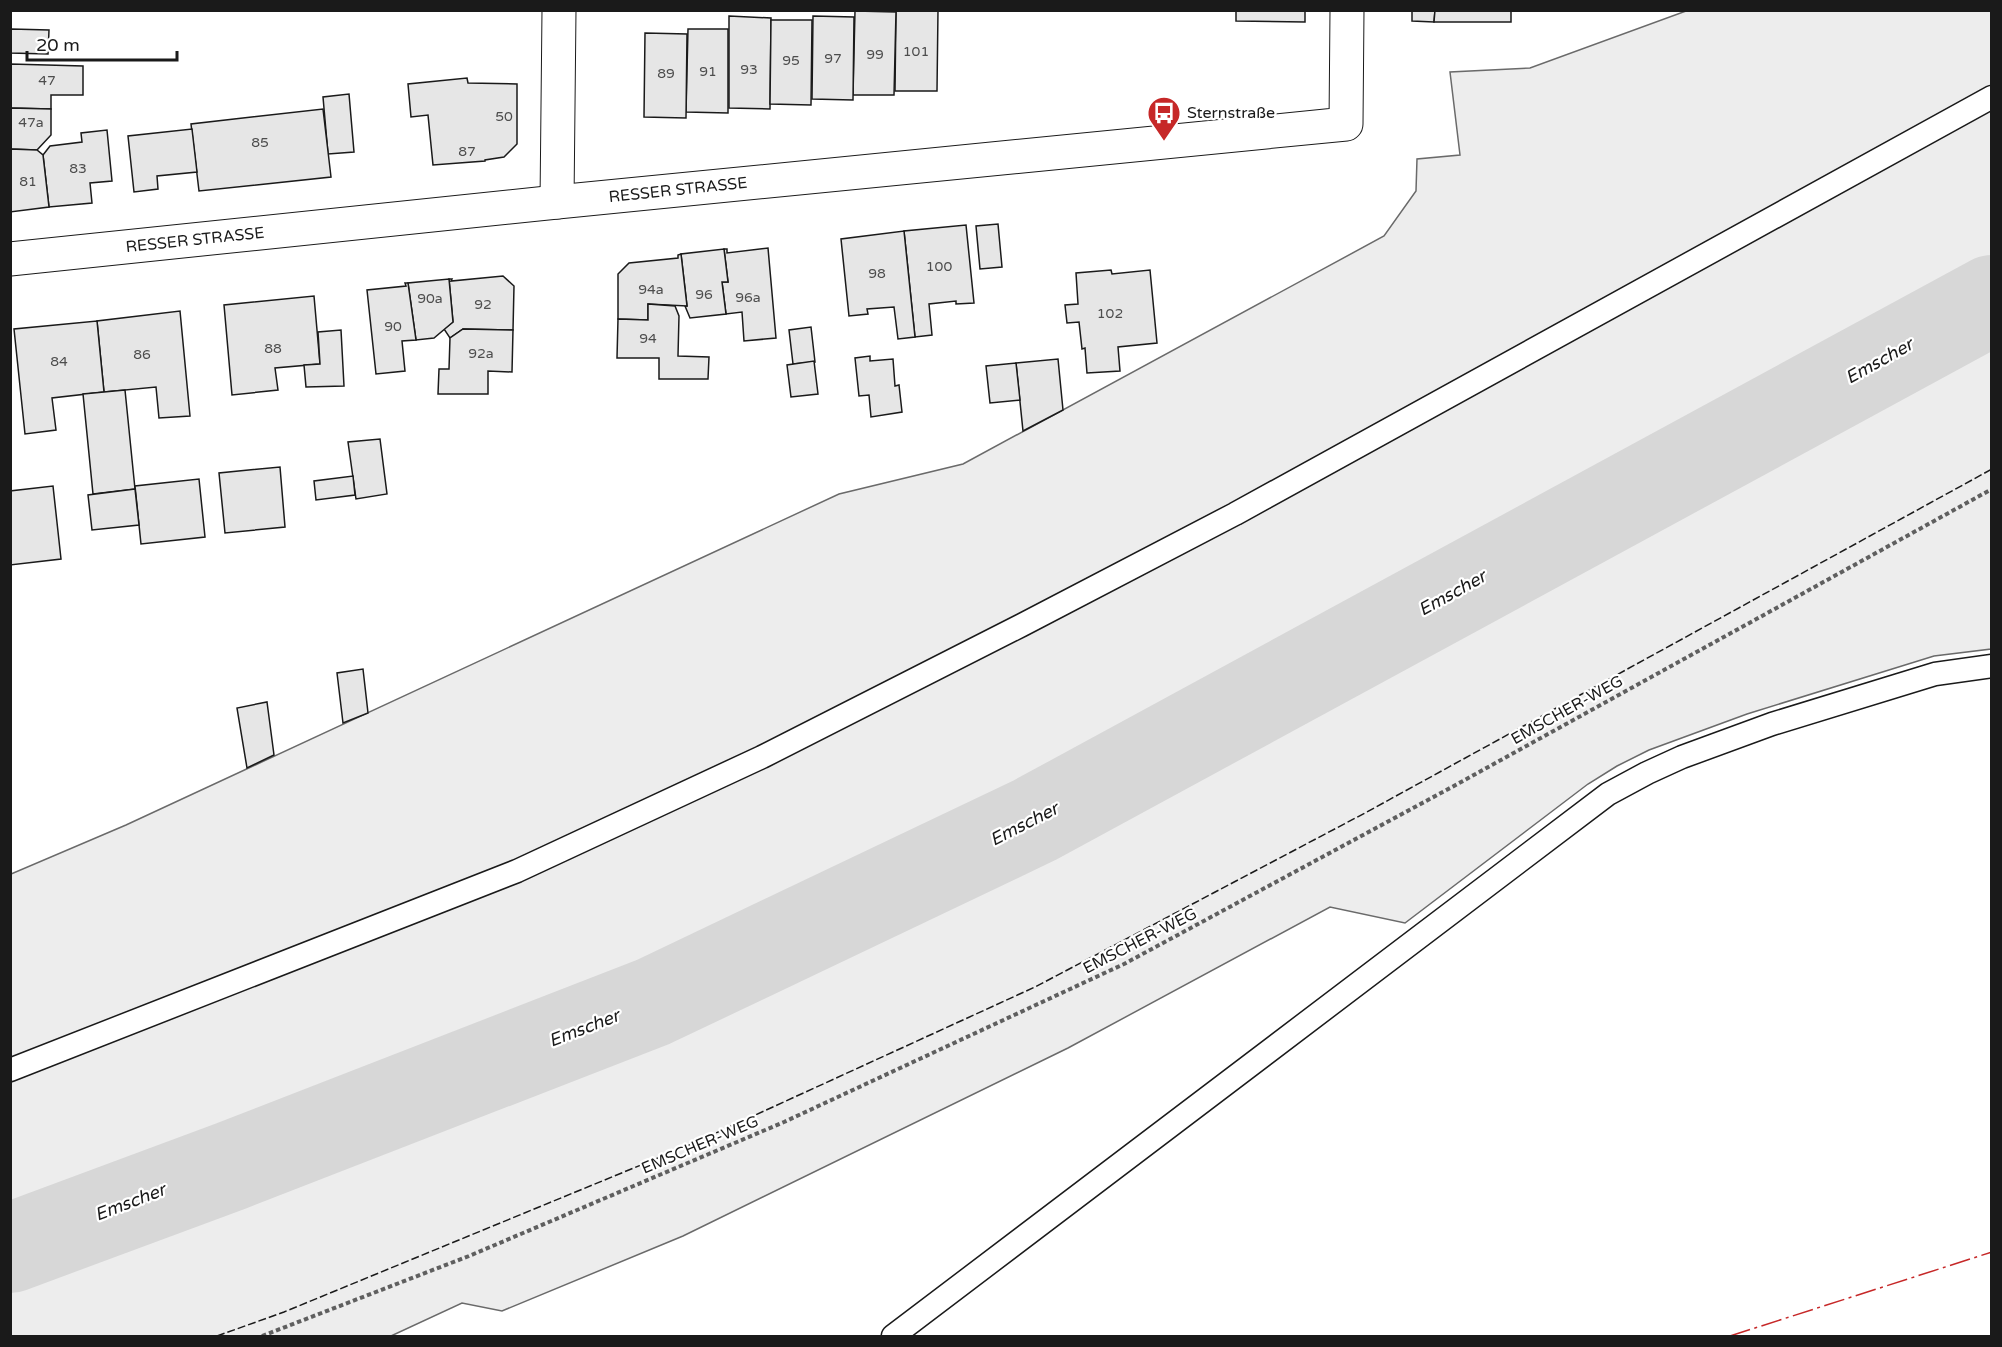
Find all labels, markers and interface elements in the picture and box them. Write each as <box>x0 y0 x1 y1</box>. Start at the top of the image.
scale bar <box>27 24 177 62</box>
text: 20 m <box>36 34 80 56</box>
house number: 101 <box>903 43 929 60</box>
house number: 99 <box>866 46 884 63</box>
house number: 97 <box>824 50 842 67</box>
house number: 95 <box>782 52 800 69</box>
house number: 93 <box>740 61 758 78</box>
house number: 91 <box>699 63 717 80</box>
house number: 89 <box>657 65 675 82</box>
house number: 47 <box>38 72 56 89</box>
bus stop icon: Sternstraße <box>1146 95 1182 142</box>
place label: Sternstraße <box>1187 103 1275 123</box>
house number: 50 <box>495 108 513 125</box>
house number: 47a <box>18 114 44 131</box>
house number: 85 <box>251 134 269 151</box>
house number: 87 <box>458 143 476 160</box>
house number: 83 <box>69 160 87 177</box>
house number: 81 <box>19 173 37 190</box>
street label: RESSER STRASSE <box>608 173 748 207</box>
street label: RESSER STRASSE <box>125 223 265 257</box>
house number: 100 <box>926 258 952 275</box>
house number: 98 <box>868 265 886 282</box>
house number: 94a <box>638 281 664 298</box>
house number: 96 <box>695 286 713 303</box>
house number: 96a <box>735 289 761 306</box>
house number: 90a <box>417 290 443 307</box>
house number: 92 <box>474 296 492 313</box>
house number: 102 <box>1097 305 1123 322</box>
house number: 90 <box>384 318 402 335</box>
house number: 94 <box>639 330 657 347</box>
water label: Emscher <box>1841 332 1919 389</box>
house number: 88 <box>264 340 282 357</box>
house number: 92a <box>468 345 494 362</box>
house number: 86 <box>133 346 151 363</box>
house number: 84 <box>50 353 68 370</box>
water label: Emscher <box>1414 564 1492 621</box>
street label: EMSCHER-WEG <box>1507 671 1627 749</box>
water label: Emscher <box>986 796 1064 851</box>
street label: EMSCHER-WEG <box>1080 904 1200 978</box>
water label: Emscher <box>545 1004 625 1052</box>
street label: EMSCHER-WEG <box>638 1111 762 1179</box>
water label: Emscher <box>91 1178 171 1226</box>

